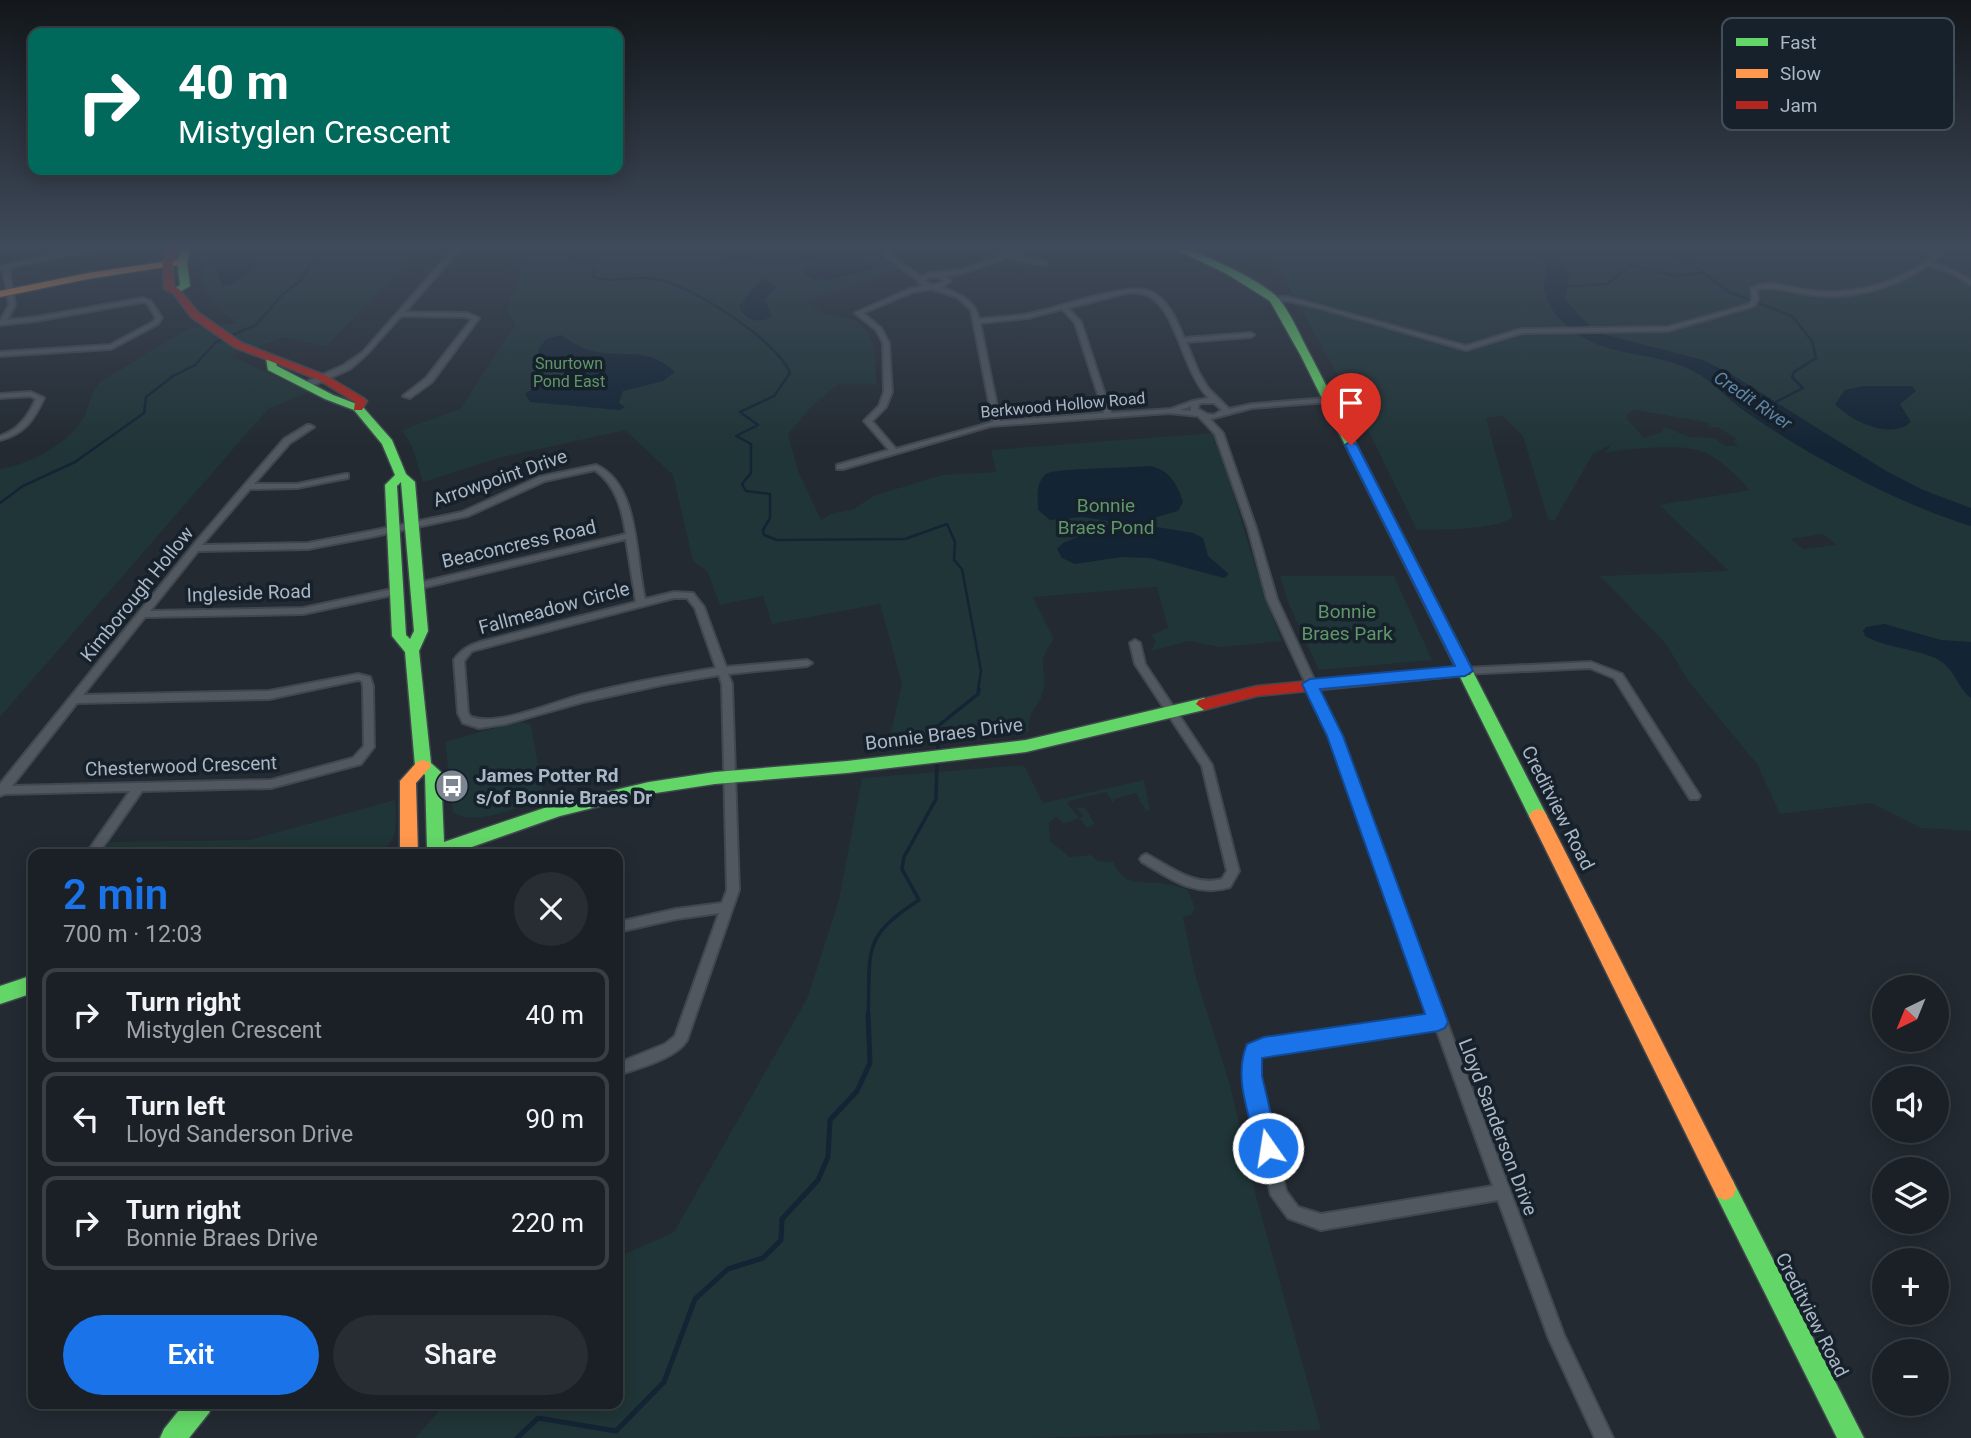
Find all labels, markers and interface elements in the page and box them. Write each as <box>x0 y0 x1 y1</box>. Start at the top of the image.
legend <box>1722 18 1954 130</box>
text: Fast <box>1780 31 1817 54</box>
text: 40 m <box>178 54 289 111</box>
icon: right <box>63 56 154 147</box>
text: Slow <box>1780 62 1821 85</box>
text: Jam <box>1780 94 1817 117</box>
text: Mistyglen Crescent <box>178 113 451 151</box>
park label: Snurtown Pond East <box>533 354 605 391</box>
water label: Credit River <box>1710 366 1797 434</box>
pin <box>1321 373 1381 445</box>
icon: arrive <box>1332 384 1370 422</box>
street label: Berkwood Hollow Road <box>980 388 1146 422</box>
street label: Arrowpoint Drive <box>430 444 570 512</box>
park label: Bonnie Braes Pond <box>1058 494 1154 539</box>
street label: Beaconcress Road <box>440 515 598 573</box>
street label: Kimborough Hollow <box>76 522 198 666</box>
street label: Fallmeadow Circle <box>476 577 632 639</box>
street label: Ingleside Road <box>186 579 312 607</box>
park label: Bonnie Braes Park <box>1301 600 1393 645</box>
street label: Bonnie Braes Drive <box>864 713 1024 755</box>
street label: Creditview Road <box>1517 742 1599 874</box>
street label: Chesterwood Crescent <box>85 751 277 781</box>
place label: James Potter Rd s/of Bonnie Braes Dr <box>476 764 652 809</box>
bus stop icon: James Potter Rd s/of Bonnie Braes Dr <box>433 767 471 805</box>
text: 2 min <box>63 870 168 919</box>
button: close <box>514 872 588 946</box>
text: 700 m · 12:03 <box>63 921 202 948</box>
north arrow <box>1872 975 1950 1052</box>
map controls <box>1872 975 1949 1416</box>
text: Turn right <box>126 987 241 1017</box>
icon: right <box>67 996 105 1034</box>
text: 40 m <box>526 1000 584 1030</box>
text: Mistyglen Crescent <box>126 1017 322 1044</box>
street label: Lloyd Sanderson Drive <box>1454 1035 1542 1219</box>
button: sound <box>1872 1066 1949 1143</box>
text: Turn left <box>126 1091 225 1121</box>
icon: left <box>67 1100 105 1138</box>
text: 90 m <box>526 1104 584 1134</box>
position arrow <box>1231 1111 1305 1185</box>
text: Lloyd Sanderson Drive <box>126 1121 353 1148</box>
button: layers <box>1872 1157 1949 1234</box>
text: Turn right <box>126 1195 241 1225</box>
icon: right <box>67 1204 105 1242</box>
text: 220 m <box>511 1208 584 1238</box>
text: Bonnie Braes Drive <box>126 1225 318 1252</box>
button: + <box>1872 1248 1949 1325</box>
street label: Creditview Road <box>1771 1249 1853 1381</box>
button: Exit <box>63 1315 319 1395</box>
button: Share <box>333 1315 588 1395</box>
button: − <box>1872 1339 1949 1416</box>

